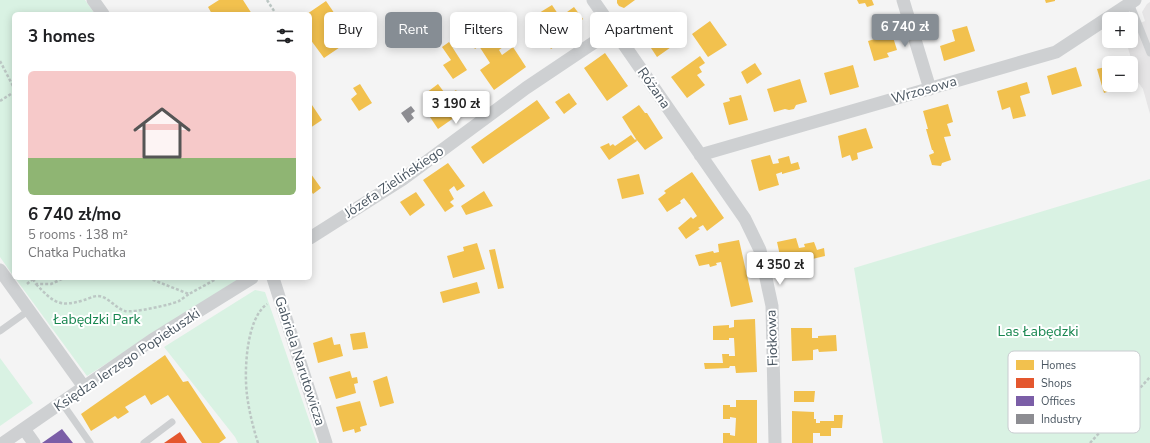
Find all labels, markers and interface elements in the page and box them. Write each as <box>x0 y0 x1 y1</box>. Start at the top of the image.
chip: Buy <box>324 12 377 48</box>
chip: Rent <box>385 12 442 48</box>
chip: Filters <box>450 12 517 48</box>
chip: New <box>525 12 582 48</box>
chip: Apartment <box>590 12 687 48</box>
map controls <box>1102 12 1138 92</box>
button: + <box>1102 12 1138 48</box>
pin: 6 740 zł <box>864 14 946 48</box>
text: 6 740 zł <box>881 18 929 36</box>
text: 3 homes <box>28 25 95 48</box>
icon: filters <box>274 25 296 47</box>
button: − <box>1102 56 1138 92</box>
street label: Różana <box>633 64 675 112</box>
street label: Wrzosowa <box>889 72 959 108</box>
pin: 3 190 zł <box>415 91 497 125</box>
text: 3 190 zł <box>432 95 480 113</box>
icon: home <box>126 97 198 169</box>
street label: Józefa Zielińskiego <box>340 141 448 223</box>
text: 6 740 zł/mo <box>28 203 121 226</box>
text: 5 rooms · 138 m² <box>28 226 128 244</box>
text: Chatka Puchatka <box>28 244 126 262</box>
pin: 4 350 zł <box>739 252 821 286</box>
text: 4 350 zł <box>756 256 804 274</box>
street label: Gabriela Narutowicza <box>270 294 330 428</box>
street label: Księdza Jerzego Popiełuszki <box>50 304 204 416</box>
street label: Fiołkowa <box>762 309 782 367</box>
park label: Łabędzki Park <box>52 310 142 329</box>
park label: Las Łabędzki <box>998 322 1078 341</box>
legend <box>1008 351 1140 433</box>
text: Homes <box>1041 358 1076 373</box>
text: Shops <box>1041 376 1072 391</box>
text: Offices <box>1041 394 1075 409</box>
text: Industry <box>1041 412 1082 427</box>

